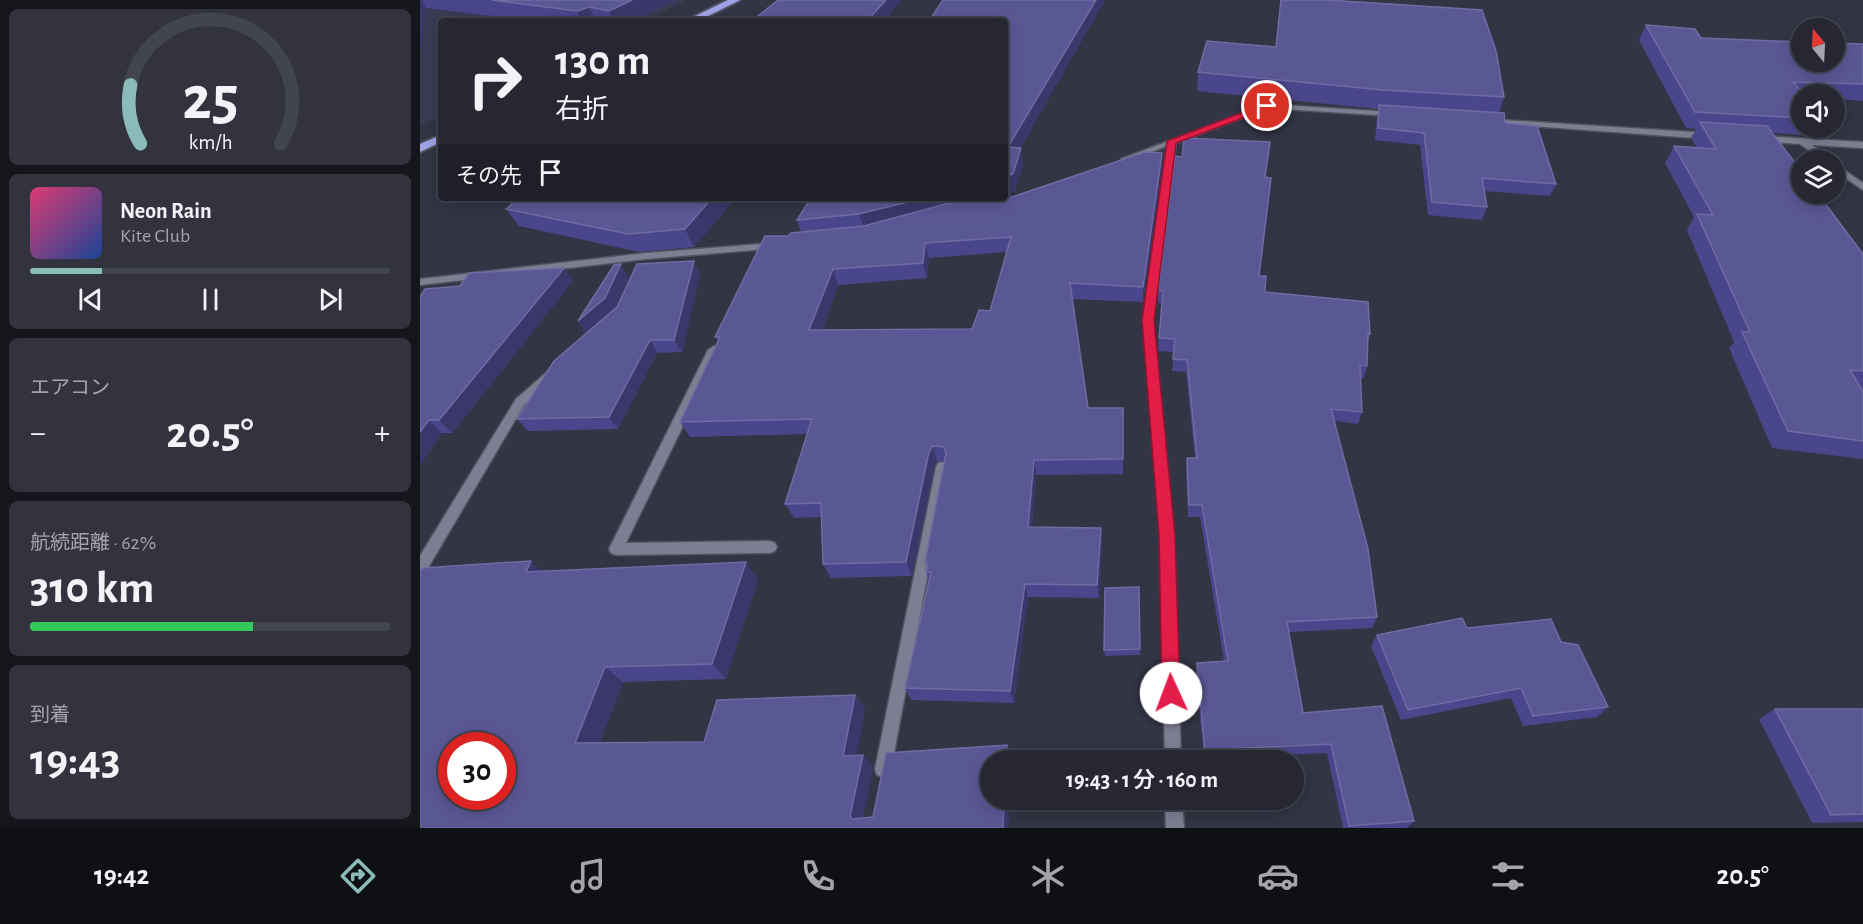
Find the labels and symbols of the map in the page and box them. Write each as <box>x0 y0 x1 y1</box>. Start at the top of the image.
north arrow <box>1791 18 1845 72</box>
pin <box>1241 80 1292 131</box>
position arrow <box>1139 661 1203 725</box>
speed limit sign: 30 <box>438 732 516 810</box>

